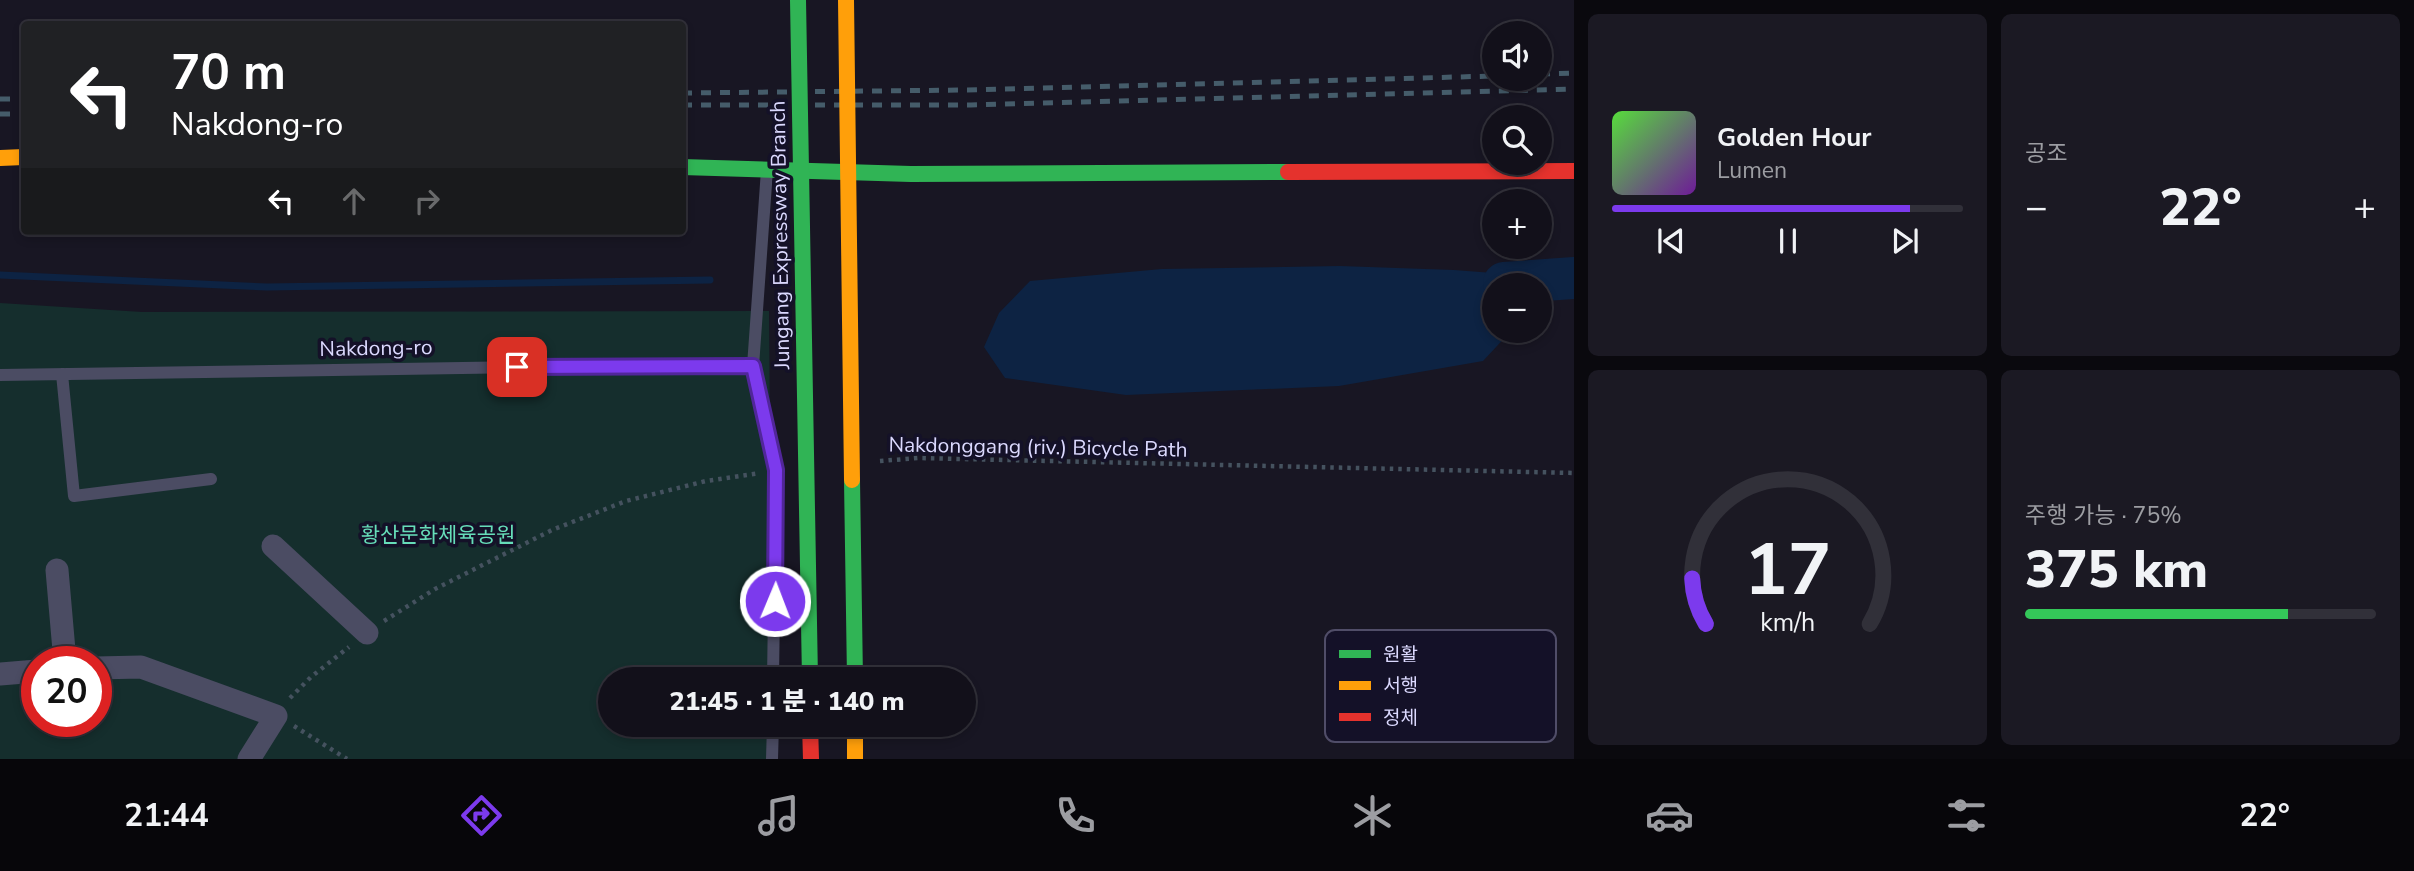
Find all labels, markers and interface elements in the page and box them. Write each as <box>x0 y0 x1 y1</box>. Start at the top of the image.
map controls <box>1482 21 1552 343</box>
button: sound <box>1482 21 1552 91</box>
text: 70 m <box>171 39 286 106</box>
icon: left <box>56 49 147 140</box>
street label: Jungang Expressway Branch <box>764 100 796 371</box>
text: Nakdong-ro <box>171 103 343 146</box>
button: search <box>1482 105 1552 175</box>
text: Golden Hour <box>1717 120 1872 155</box>
text: 공조 <box>2025 138 2067 169</box>
text: Lumen <box>1717 155 1787 186</box>
text: 22° <box>2159 172 2242 243</box>
icon: left <box>262 182 300 220</box>
icon: ahead <box>335 182 373 220</box>
icon: right <box>408 182 446 220</box>
text: − <box>2025 182 2048 233</box>
text: + <box>2353 182 2376 233</box>
button: + <box>1482 189 1552 259</box>
icon: previous <box>1652 222 1690 260</box>
icon: pause <box>1769 222 1807 260</box>
icon: next <box>1886 222 1924 260</box>
button: − <box>1482 273 1552 343</box>
street label: Nakdong-ro <box>319 333 433 363</box>
pin <box>487 337 547 397</box>
icon: arrive <box>498 348 536 386</box>
street label: Nakdonggang (riv.) Bicycle Path <box>888 430 1188 464</box>
text: 주행 가능 · 75% <box>2025 500 2182 531</box>
text: 17 <box>1744 520 1831 620</box>
park label: 황산문화체육공원 <box>361 521 515 549</box>
text: 375 km <box>2025 534 2208 605</box>
position arrow <box>738 564 812 638</box>
text: km/h <box>1760 605 1815 639</box>
legend <box>1325 630 1556 742</box>
text: 원활 <box>1383 642 1418 668</box>
speed limit sign: 20 <box>21 646 112 737</box>
text: 서행 <box>1383 673 1418 699</box>
text: 21:45 · 1 분 · 140 m <box>669 684 905 719</box>
text: 정체 <box>1383 705 1418 731</box>
icon: directions <box>457 791 506 840</box>
icon: music <box>754 791 803 840</box>
icon: phone <box>1051 791 1100 840</box>
icon: climate <box>1348 791 1397 840</box>
icon: car <box>1645 791 1694 840</box>
icon: filters <box>1942 791 1991 840</box>
text: 21:44 <box>124 794 209 837</box>
text: 22° <box>2239 794 2290 837</box>

